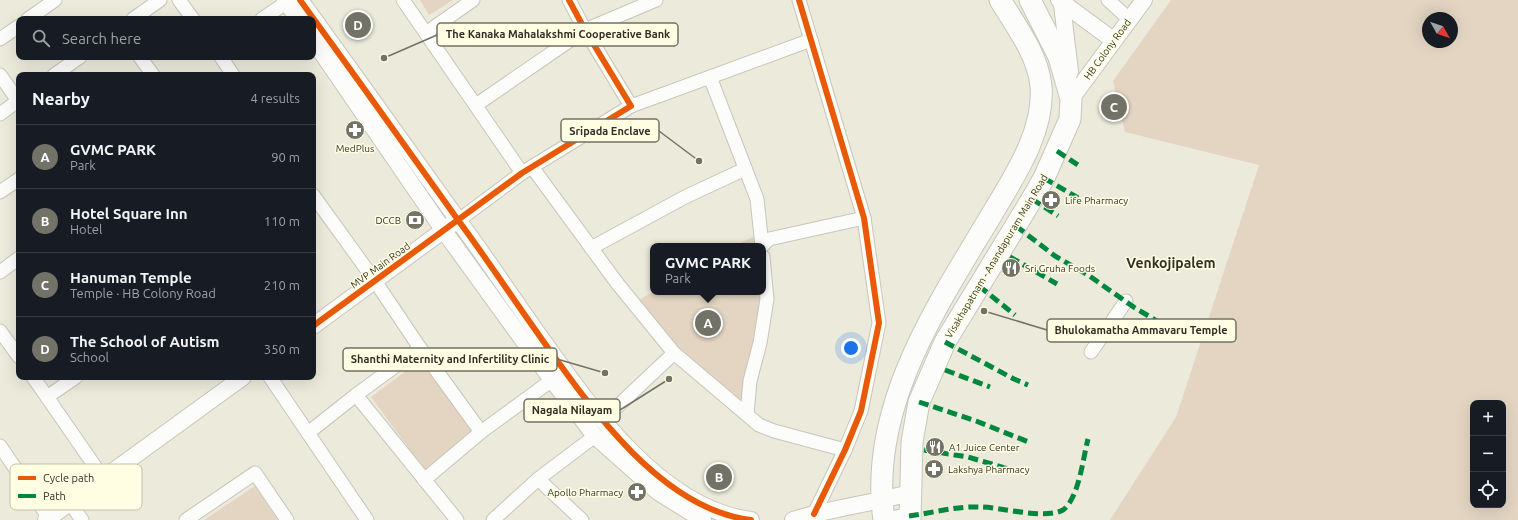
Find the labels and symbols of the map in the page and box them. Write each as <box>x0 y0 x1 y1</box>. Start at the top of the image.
pin: D <box>345 10 371 40</box>
north arrow <box>1422 12 1458 48</box>
street label: HB Colony Road <box>1082 17 1133 82</box>
callout: The Kanaka Mahalakshmi Cooperative Bank <box>437 23 678 46</box>
text: The Kanaka Mahalakshmi Cooperative Bank <box>446 28 671 40</box>
pin: C <box>1101 92 1127 122</box>
pharmacy icon: MedPlus <box>344 119 366 141</box>
callout: Sripada Enclave <box>561 119 659 142</box>
text: Sripada Enclave <box>569 125 651 137</box>
place label: MedPlus <box>336 143 374 154</box>
street label: Visakhapatnam - Anandapuram Main Road <box>943 172 1050 340</box>
pharmacy icon: Life Pharmacy <box>1040 189 1062 211</box>
place label: Life Pharmacy <box>1065 195 1128 206</box>
bank icon: DCCB <box>404 209 426 231</box>
place label: DCCB <box>375 215 401 226</box>
street label: MVP Main Road <box>348 240 412 291</box>
district label: Venkojipalem <box>1126 255 1216 271</box>
restaurant icon: Sri Gruha Foods <box>1000 257 1022 279</box>
place label: Sri Gruha Foods <box>1025 263 1095 274</box>
pin: A <box>695 308 721 338</box>
callout: Bhulokamatha Ammavaru Temple <box>1047 319 1236 342</box>
text: Bhulokamatha Ammavaru Temple <box>1054 324 1228 336</box>
your location <box>841 338 861 358</box>
callout: Shanthi Maternity and Infertility Clinic <box>343 348 557 371</box>
text: Shanthi Maternity and Infertility Clinic <box>351 353 550 365</box>
callout: Nagala Nilayam <box>524 399 620 422</box>
text: Nagala Nilayam <box>532 404 612 416</box>
restaurant icon: A1 Juice Center <box>924 436 946 458</box>
place label: A1 Juice Center <box>949 442 1020 453</box>
pharmacy icon: Lakshya Pharmacy <box>923 458 945 480</box>
pin: B <box>706 462 732 492</box>
legend <box>10 464 142 510</box>
place label: Lakshya Pharmacy <box>948 464 1030 475</box>
text: Cycle path <box>43 472 94 484</box>
pharmacy icon: Apollo Pharmacy <box>626 481 648 503</box>
place label: Apollo Pharmacy <box>547 487 623 498</box>
text: Path <box>43 490 66 502</box>

